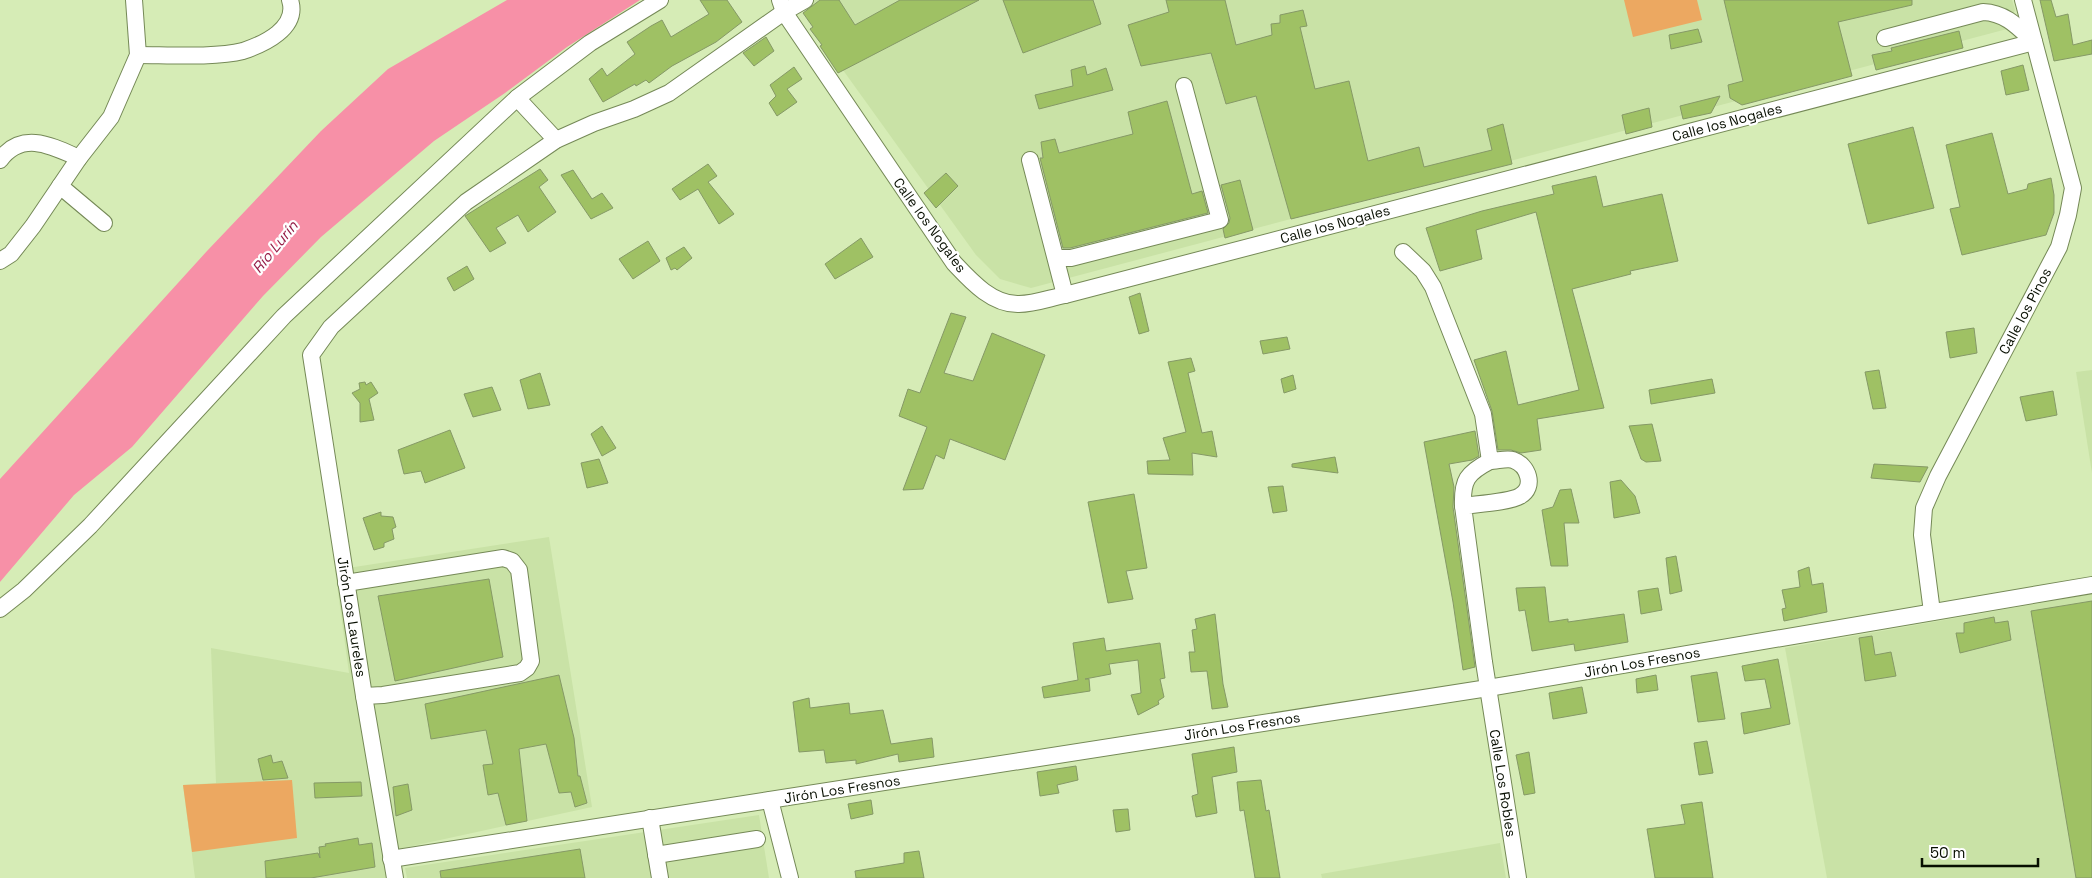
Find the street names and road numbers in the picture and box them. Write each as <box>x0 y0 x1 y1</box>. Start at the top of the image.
street label: Calle los Nogales <box>1670 99 1784 145</box>
street label: Calle los Nogales <box>890 174 970 276</box>
street label: Calle los Nogales <box>1278 201 1392 247</box>
street label: Calle los Pinos <box>1995 265 2055 357</box>
street label: Jirón Los Laureles <box>334 556 370 678</box>
street label: Jirón Los Fresnos <box>1582 643 1702 681</box>
street label: Jirón Los Fresnos <box>1182 708 1302 744</box>
street label: Calle Los Robles <box>1486 728 1520 838</box>
street label: Jirón Los Fresnos <box>782 771 902 807</box>

